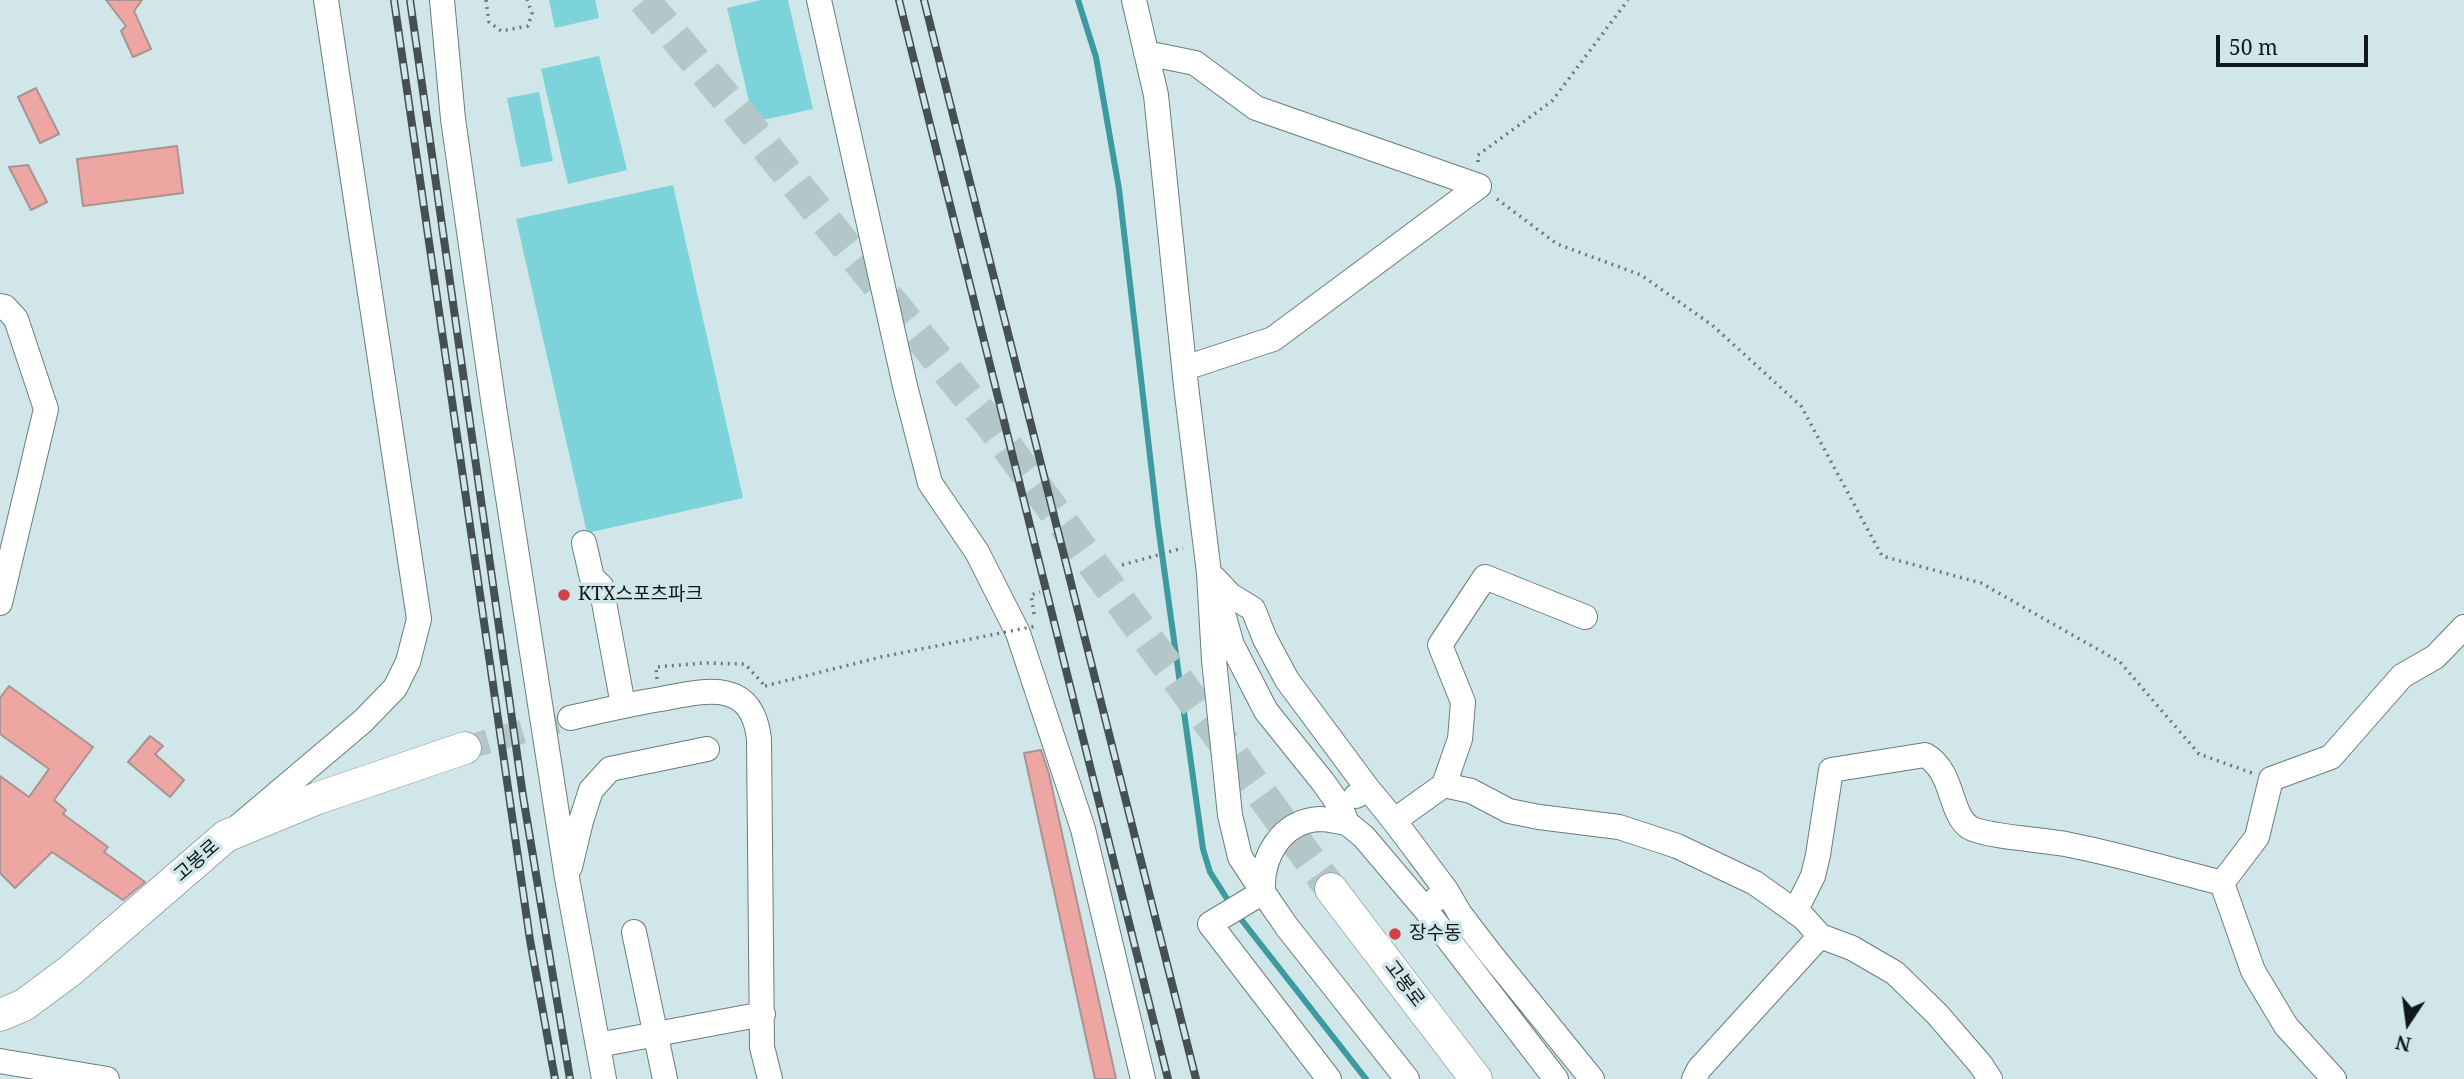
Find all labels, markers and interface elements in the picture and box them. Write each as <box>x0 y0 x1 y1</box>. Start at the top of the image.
scale bar <box>2219 21 2371 65</box>
text: 50 m <box>2229 33 2278 61</box>
place label: KTX스포츠파크 <box>578 584 703 606</box>
marker: KTX스포츠파크 <box>556 587 572 603</box>
street label: 고봉로 <box>170 835 224 887</box>
place label: 장수동 <box>1409 923 1461 945</box>
marker: 장수동 <box>1387 926 1403 942</box>
street label: 고봉로 <box>1379 956 1429 1012</box>
north arrow <box>2373 988 2443 1058</box>
text: N <box>2393 1029 2414 1058</box>

